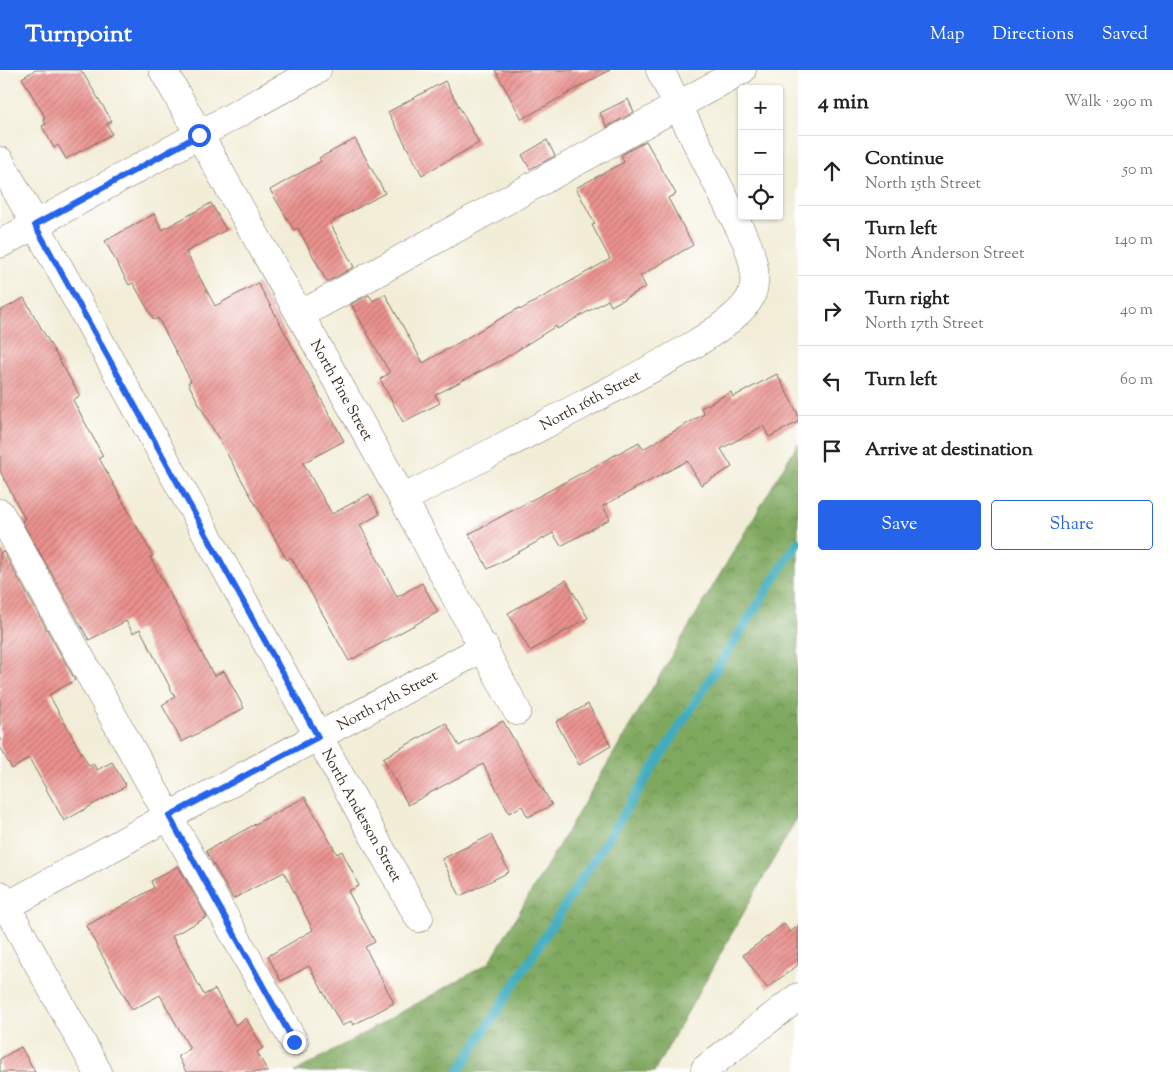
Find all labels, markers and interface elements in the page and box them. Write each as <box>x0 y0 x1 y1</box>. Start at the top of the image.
text: Turnpoint <box>25 18 132 52</box>
text: Map <box>930 22 965 48</box>
text: Directions <box>993 22 1074 48</box>
text: Saved <box>1102 22 1148 48</box>
map controls <box>738 85 783 220</box>
button: + <box>738 85 783 130</box>
text: 4 min <box>818 88 869 118</box>
text: Walk · 290 m <box>1064 91 1153 114</box>
route start <box>188 124 211 147</box>
button: − <box>738 130 783 175</box>
text: Continue <box>865 146 944 173</box>
icon: ahead <box>818 157 846 185</box>
text: 50 m <box>1122 159 1153 182</box>
text: North 15th Street <box>865 173 981 196</box>
button: locate <box>738 175 783 220</box>
text: Turn left <box>865 216 937 243</box>
icon: left <box>818 227 846 255</box>
text: 140 m <box>1115 229 1153 252</box>
text: North Anderson Street <box>865 243 1024 266</box>
text: Turn right <box>865 286 949 313</box>
icon: right <box>818 297 846 325</box>
text: 40 m <box>1120 299 1153 322</box>
text: North 17th Street <box>865 313 984 336</box>
street label: North Pine Street <box>304 336 377 445</box>
street label: North 16th Street <box>537 366 645 437</box>
icon: left <box>818 367 846 395</box>
text: Turn left <box>865 367 937 394</box>
text: 60 m <box>1120 369 1153 392</box>
icon: arrive <box>818 437 846 465</box>
text: Arrive at destination <box>865 437 1033 464</box>
button: Save <box>818 500 981 550</box>
button: Share <box>991 500 1153 550</box>
street label: North 17th Street <box>334 666 442 737</box>
street label: North Anderson Street <box>315 745 406 886</box>
route end <box>283 1031 306 1054</box>

